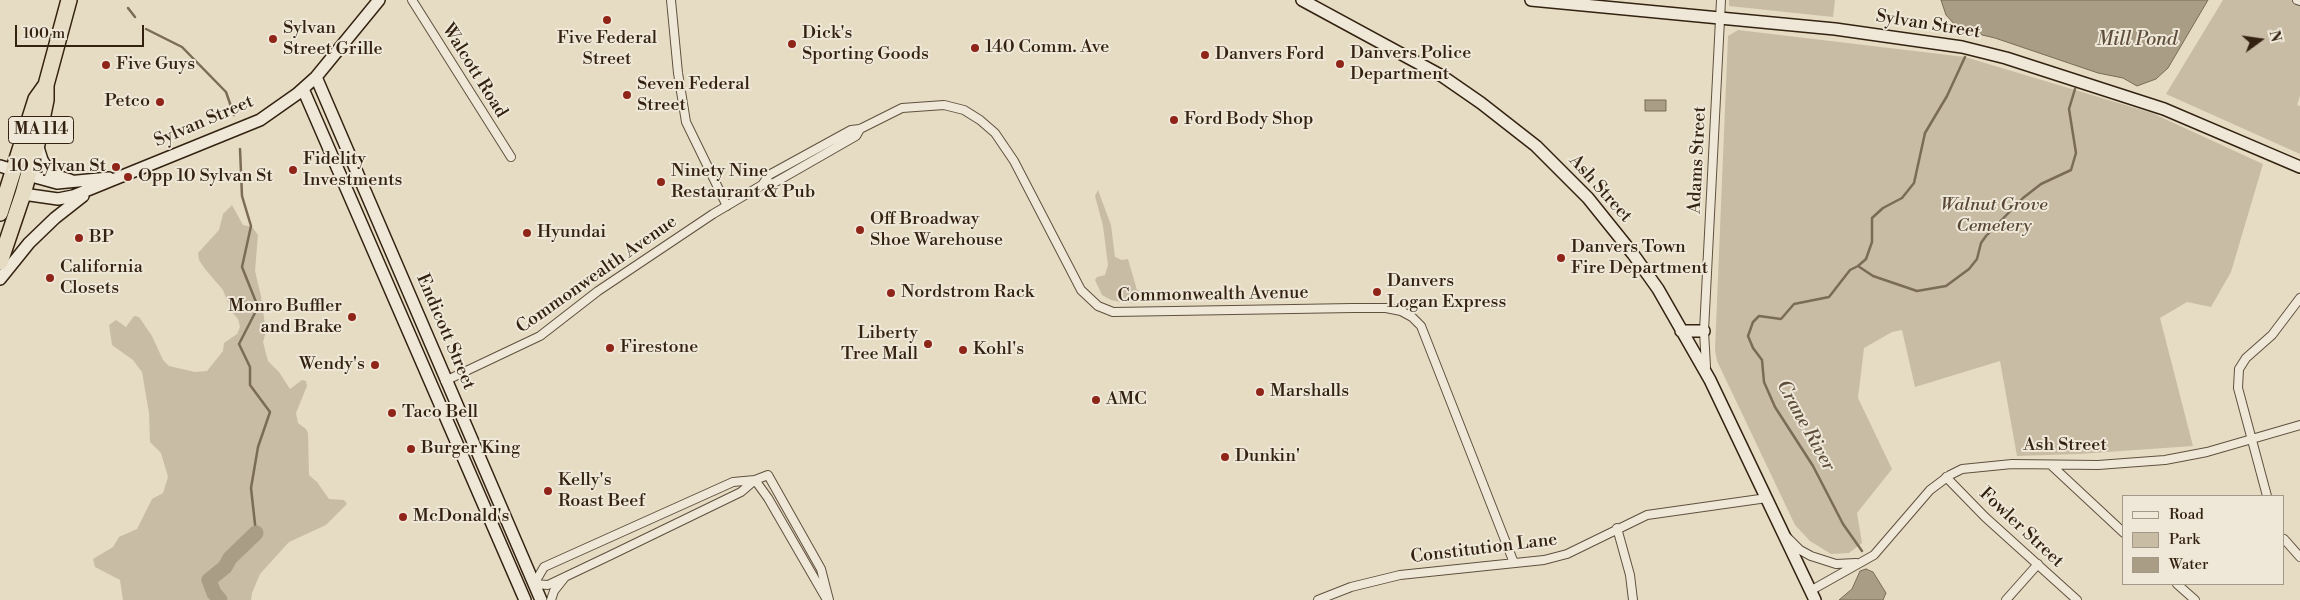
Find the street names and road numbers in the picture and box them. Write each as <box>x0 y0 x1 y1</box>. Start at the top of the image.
street label: Sylvan Street <box>1874 6 1982 44</box>
street label: Walcott Road <box>437 20 511 122</box>
street label: Sylvan Street <box>151 91 257 153</box>
street label: Adams Street <box>1684 106 1712 214</box>
road number: MA 114 <box>8 116 74 144</box>
street label: Ash Street <box>1564 151 1636 227</box>
street label: Commonwealth Avenue <box>513 211 681 339</box>
street label: Endicott Street <box>411 271 479 393</box>
street label: Commonwealth Avenue <box>1117 283 1309 307</box>
street label: Ash Street <box>2023 435 2107 457</box>
street label: Fowler Street <box>1974 483 2068 573</box>
street label: Constitution Lane <box>1409 529 1559 569</box>

